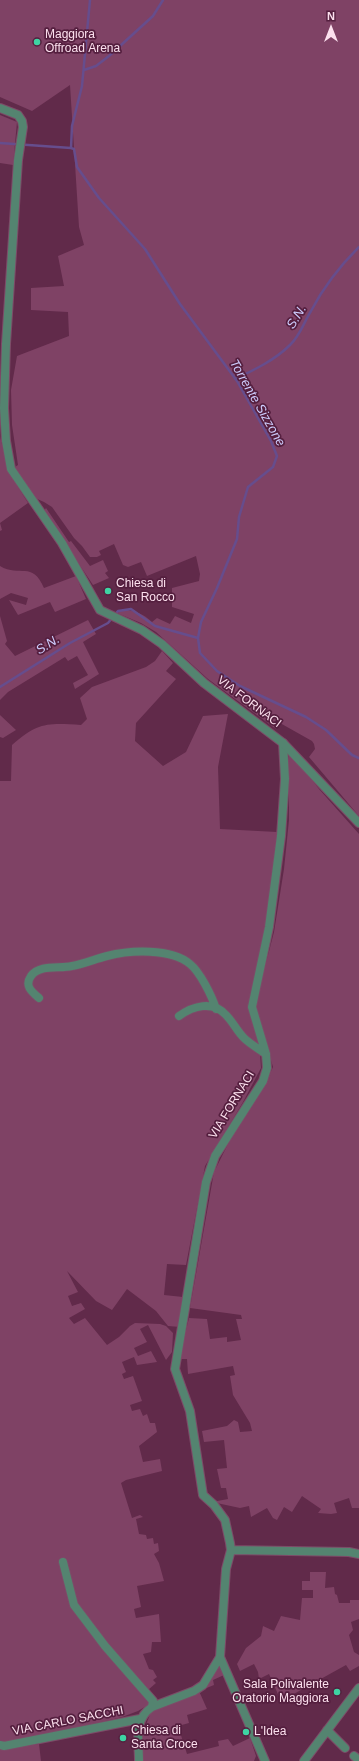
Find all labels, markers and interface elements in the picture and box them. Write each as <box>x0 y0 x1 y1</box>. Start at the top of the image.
north arrow <box>311 8 351 48</box>
text: N <box>327 10 335 22</box>
place label: Maggiora Offroad Arena <box>45 28 120 56</box>
marker: Maggiora Offroad Arena <box>32 37 42 47</box>
water label: S.N. <box>284 302 310 332</box>
water label: Torrente Sizzone <box>226 357 288 449</box>
place label: Chiesa di San Rocco <box>116 577 175 605</box>
marker: Chiesa di San Rocco <box>103 586 113 596</box>
water label: S.N. <box>33 632 63 658</box>
street label: VIA FORNACI <box>214 673 284 731</box>
street label: VIA FORNACI <box>206 1068 258 1142</box>
place label: Sala Polivalente Oratorio Maggiora <box>232 1678 329 1706</box>
marker: Sala Polivalente Oratorio Maggiora <box>332 1687 342 1697</box>
street label: VIA CARLO SACCHI <box>11 1703 125 1739</box>
place label: Chiesa di Santa Croce <box>131 1724 198 1752</box>
place label: L'Idea <box>254 1725 286 1739</box>
marker: L'Idea <box>241 1727 251 1737</box>
marker: Chiesa di Santa Croce <box>118 1733 128 1743</box>

